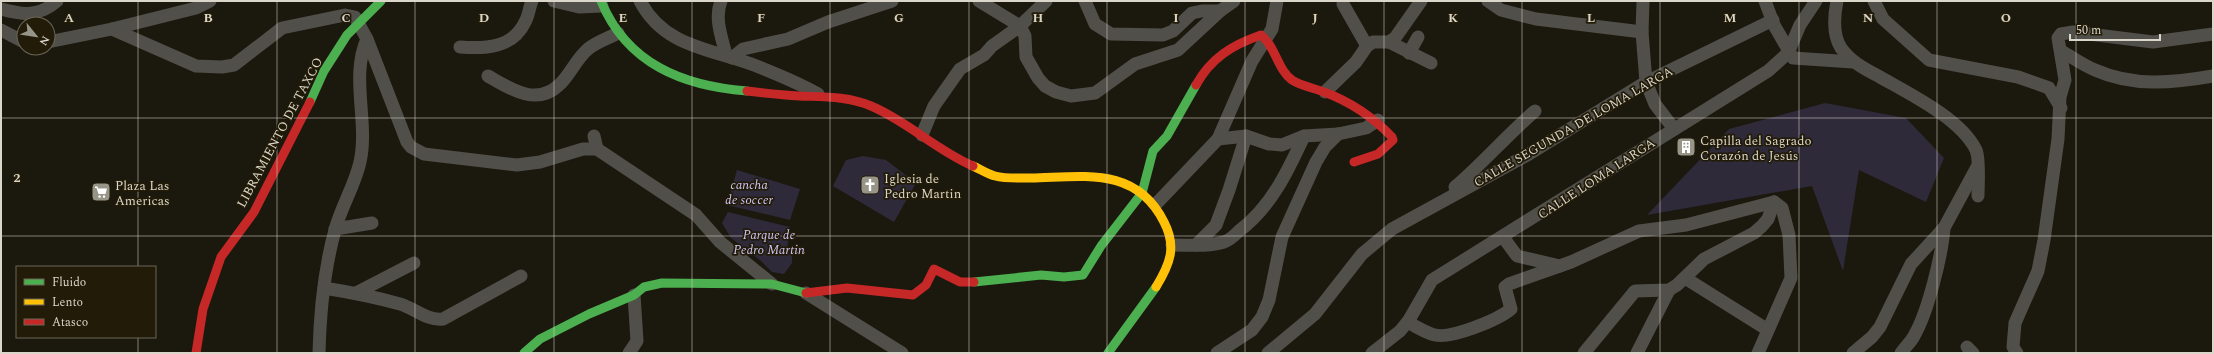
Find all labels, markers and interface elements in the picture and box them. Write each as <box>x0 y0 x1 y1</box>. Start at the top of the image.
text: A <box>64 8 74 28</box>
text: B <box>203 8 213 28</box>
text: C <box>341 8 351 28</box>
text: D <box>479 8 489 28</box>
text: E <box>619 8 628 28</box>
text: F <box>757 8 765 28</box>
text: G <box>894 8 904 28</box>
text: H <box>1033 8 1044 28</box>
text: I <box>1173 8 1179 28</box>
text: J <box>1312 8 1318 28</box>
text: K <box>1448 8 1458 28</box>
text: L <box>1587 8 1595 28</box>
text: M <box>1724 8 1737 28</box>
text: N <box>1863 8 1874 28</box>
text: O <box>2001 8 2011 28</box>
north arrow <box>16 16 56 56</box>
scale bar <box>2070 16 2160 42</box>
text: 50 m <box>2076 21 2101 40</box>
text: N <box>35 33 54 49</box>
street label: LIBRAMIENTO DE TAXCO <box>232 54 328 211</box>
street label: CALLE SEGUNDA DE LOMA LARGA <box>1470 61 1677 192</box>
place label: Capilla del Sagrado Corazón de Jesús <box>1700 131 1811 166</box>
street label: CALLE LOMA LARGA <box>1534 133 1660 224</box>
building icon: Capilla del Sagrado Corazón de Jesús <box>1675 136 1697 158</box>
text: 2 <box>13 168 21 188</box>
place label: Iglesia de Pedro Martin <box>884 169 962 204</box>
church icon: Iglesia de Pedro Martin <box>859 174 881 196</box>
park label: cancha de soccer <box>725 175 773 210</box>
place label: Plaza Las Americas <box>115 176 170 211</box>
supermarket icon: Plaza Las Americas <box>90 181 112 203</box>
park label: Parque de Pedro Martin <box>733 225 805 260</box>
legend <box>16 266 156 338</box>
text: Fluido <box>52 273 86 292</box>
text: Lento <box>52 293 83 312</box>
text: Atasco <box>52 313 88 332</box>

